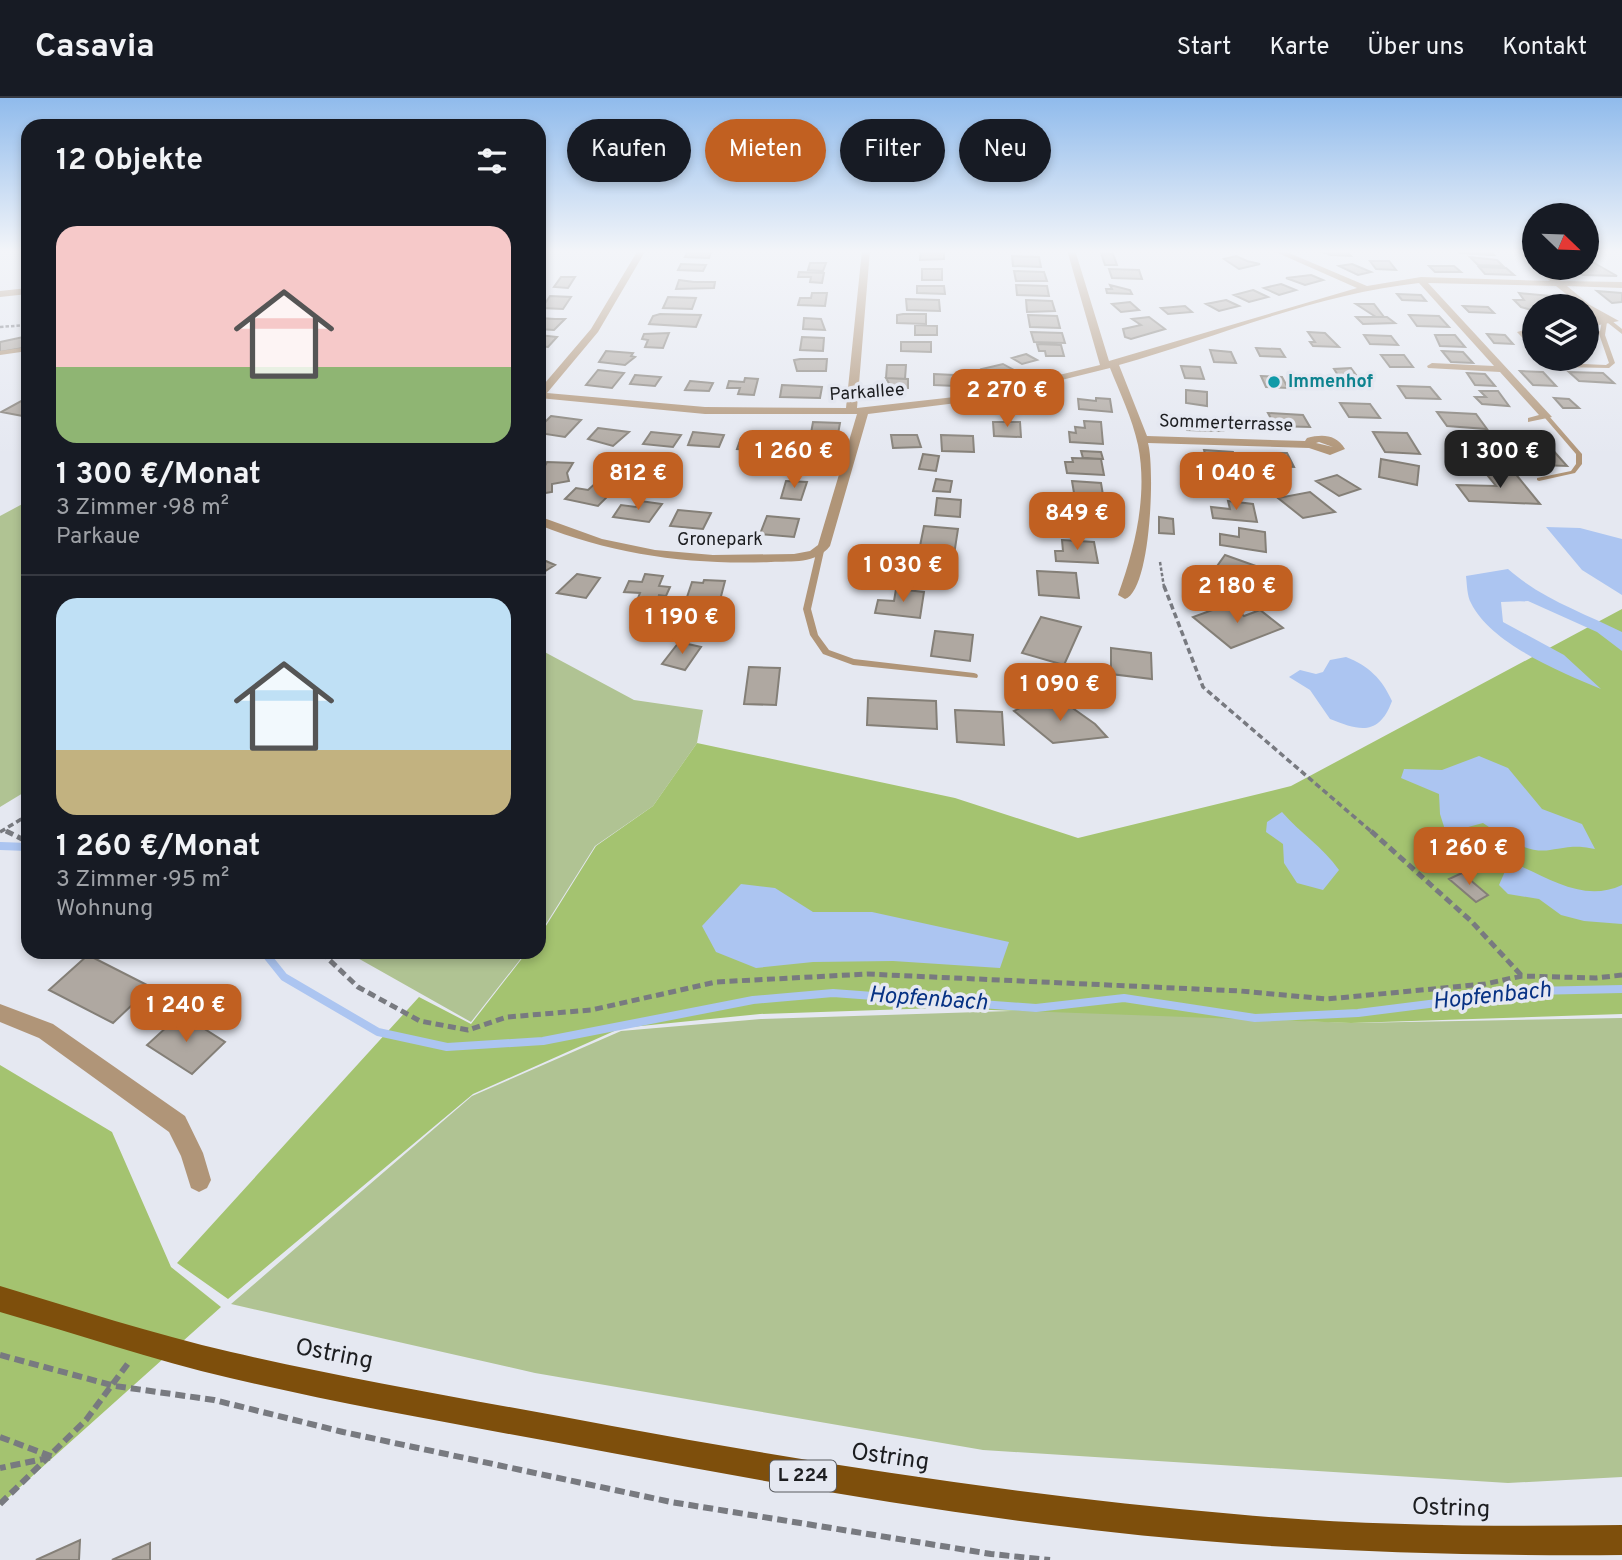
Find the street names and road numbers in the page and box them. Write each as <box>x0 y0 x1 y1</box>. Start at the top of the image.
street label: Parkallee <box>829 379 905 407</box>
street label: Sommerterrasse <box>1158 410 1294 438</box>
street label: Gronepark <box>677 529 763 552</box>
street label: Ostring <box>292 1333 376 1377</box>
street label: Ostring <box>849 1438 931 1478</box>
road number: L 224 <box>770 1460 836 1492</box>
street label: Ostring <box>1411 1493 1491 1525</box>

